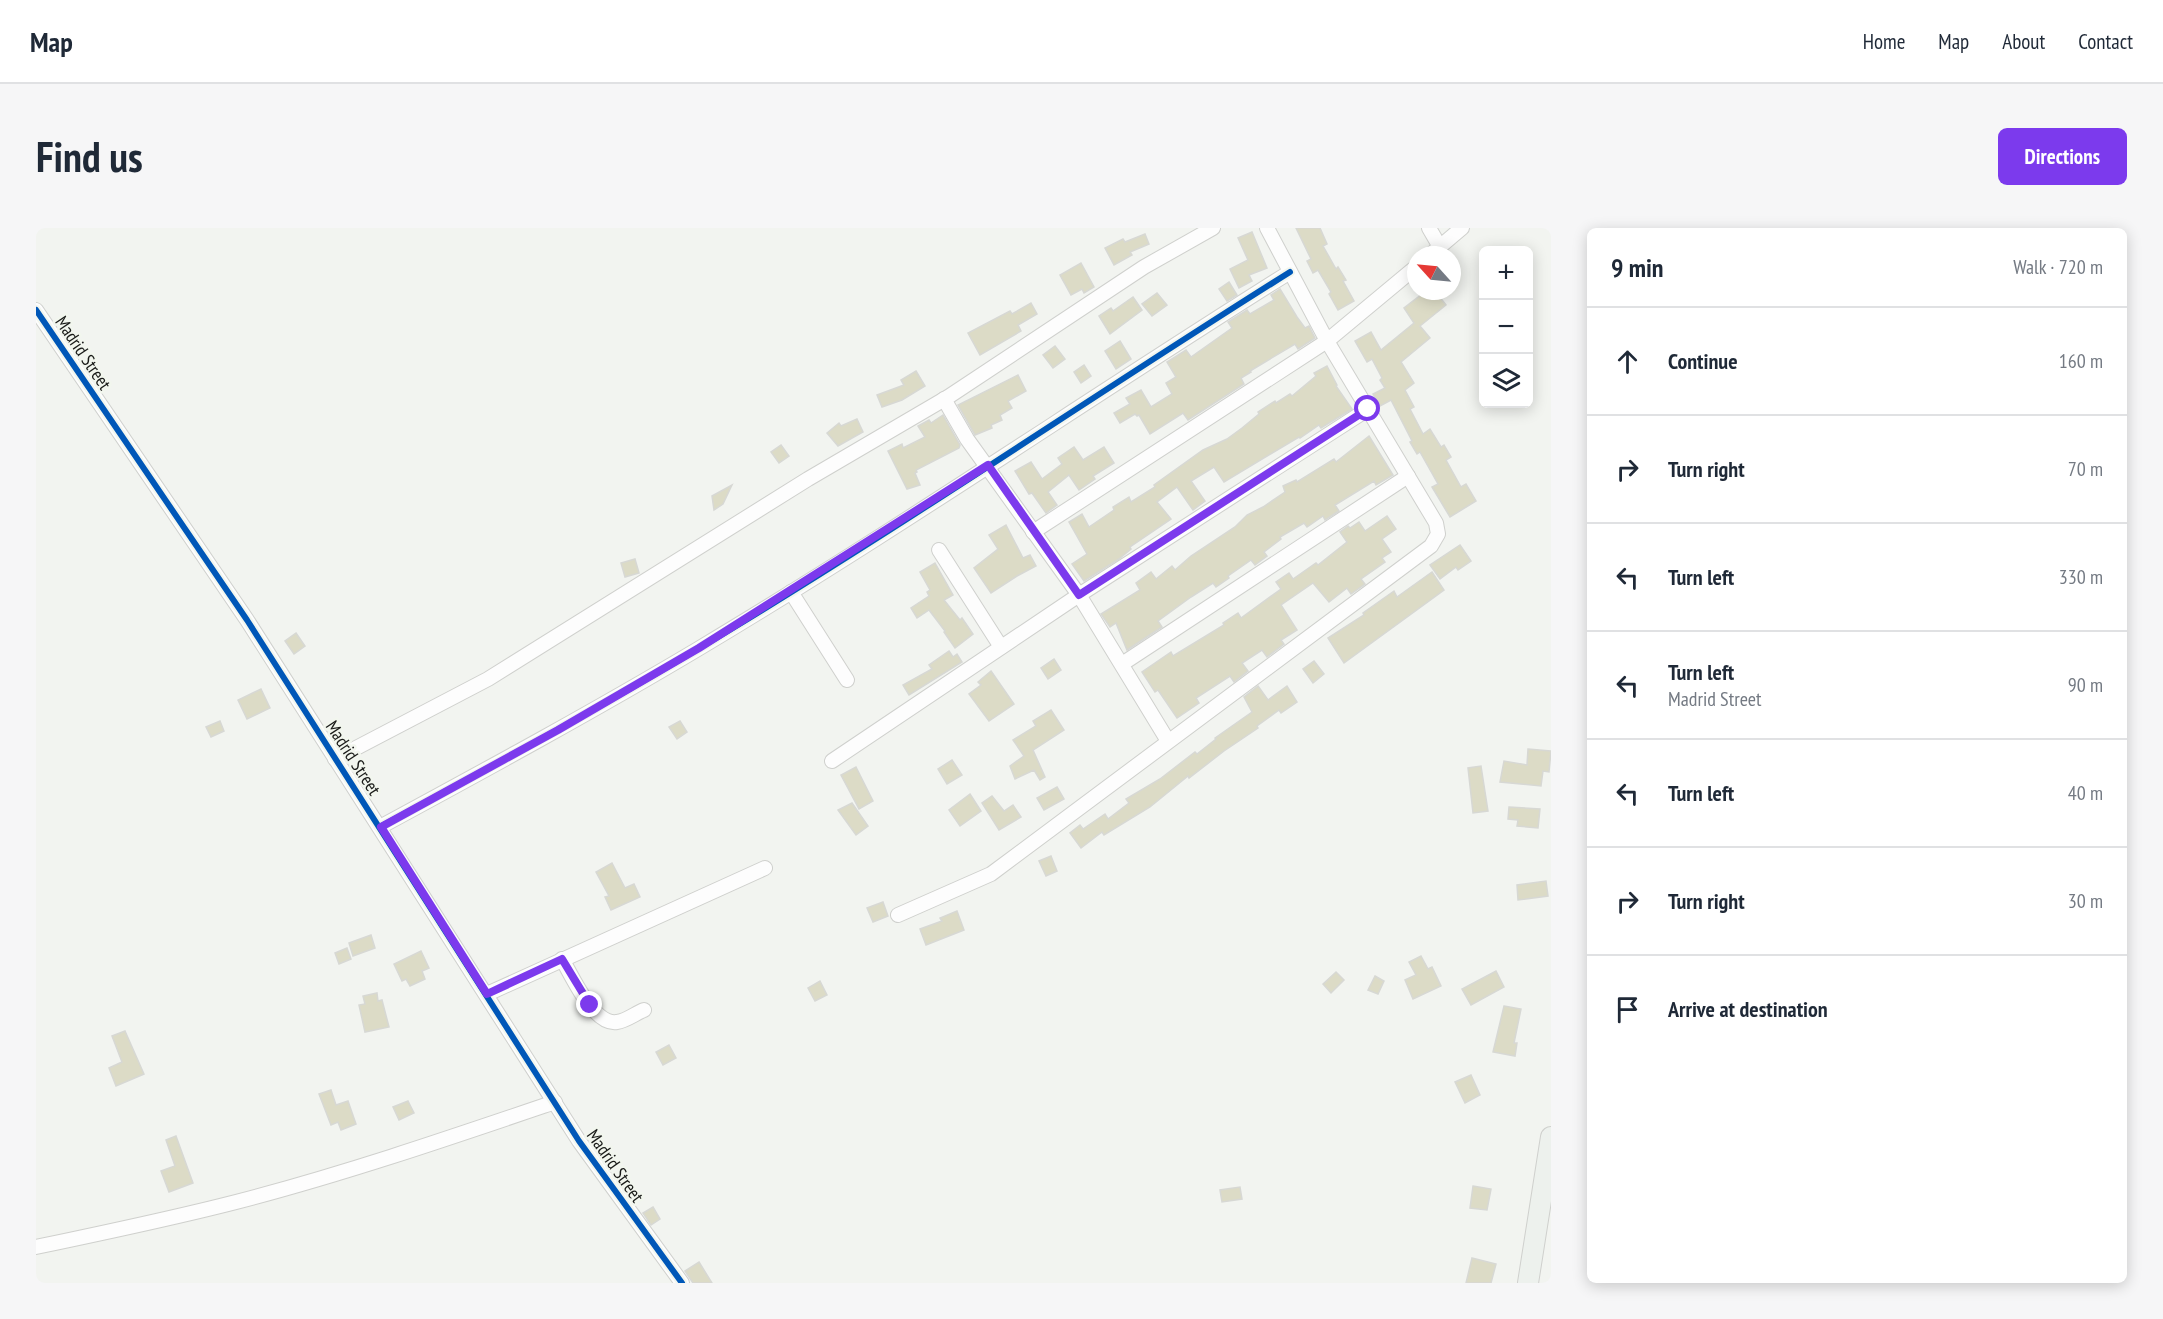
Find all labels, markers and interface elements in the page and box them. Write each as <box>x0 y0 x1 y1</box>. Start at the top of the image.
text: Map <box>30 23 73 60</box>
text: Home <box>1863 28 1905 55</box>
text: Map <box>1938 28 1969 55</box>
text: About <box>2002 28 2045 55</box>
text: Contact <box>2078 28 2133 55</box>
button: Directions <box>1998 128 2127 185</box>
text: Find us <box>36 129 143 184</box>
north arrow <box>1407 246 1461 300</box>
map controls <box>1479 246 1533 408</box>
button: + <box>1479 246 1533 300</box>
text: 9 min <box>1611 251 1664 284</box>
text: Walk · 720 m <box>2013 254 2103 280</box>
button: − <box>1479 300 1533 354</box>
street label: Madrid Street <box>50 311 117 394</box>
icon: ahead <box>1611 345 1644 378</box>
text: Continue <box>1668 347 1738 375</box>
text: 160 m <box>2059 348 2103 374</box>
button: layers <box>1479 354 1533 408</box>
route start <box>1354 395 1380 421</box>
icon: right <box>1611 453 1644 486</box>
text: Turn right <box>1668 455 1745 483</box>
text: 70 m <box>2068 456 2103 482</box>
icon: left <box>1611 561 1644 594</box>
text: Turn left <box>1668 563 1734 591</box>
text: 330 m <box>2059 564 2103 590</box>
text: Turn left <box>1668 658 1734 686</box>
icon: left <box>1611 669 1644 702</box>
text: 90 m <box>2068 672 2103 698</box>
text: Madrid Street <box>1668 686 1762 712</box>
street label: Madrid Street <box>321 716 386 799</box>
icon: left <box>1611 777 1644 810</box>
text: Turn left <box>1668 779 1734 807</box>
text: 40 m <box>2068 780 2103 806</box>
icon: right <box>1611 885 1644 918</box>
text: Turn right <box>1668 887 1745 915</box>
text: 30 m <box>2068 888 2103 914</box>
route end <box>576 991 602 1017</box>
icon: arrive <box>1611 993 1644 1026</box>
text: Arrive at destination <box>1668 995 1828 1023</box>
street label: Madrid Street <box>582 1125 649 1207</box>

